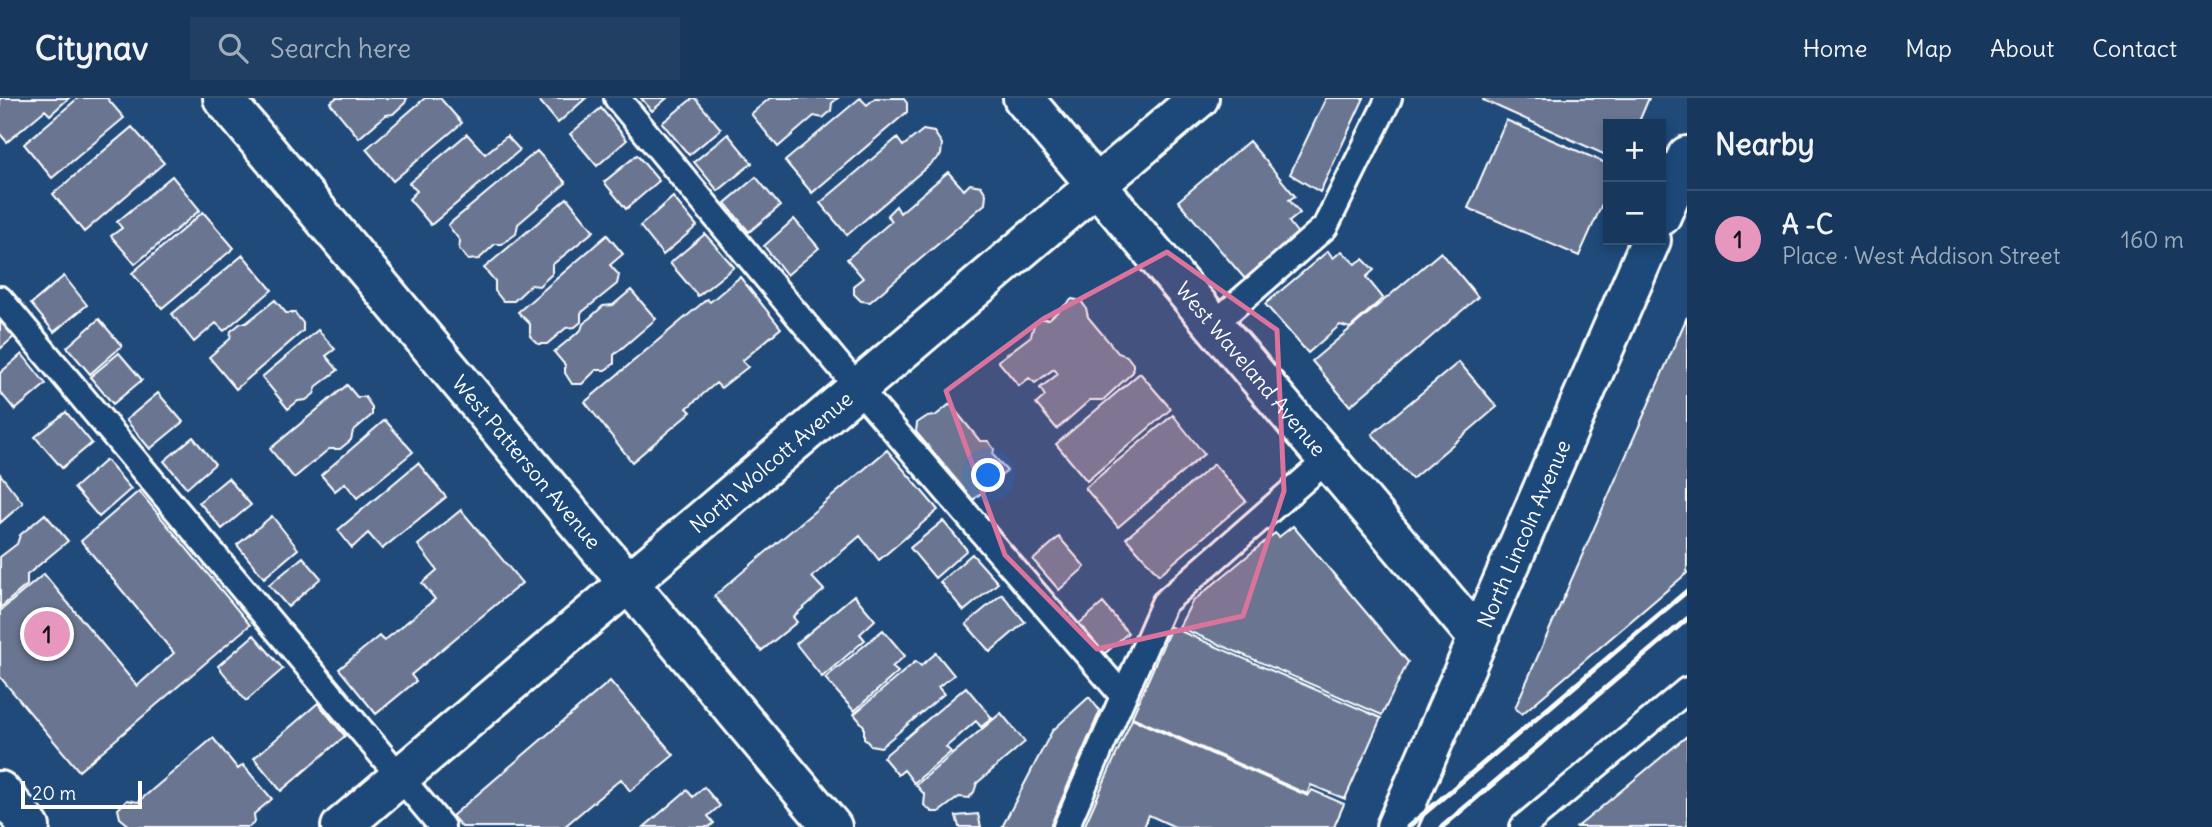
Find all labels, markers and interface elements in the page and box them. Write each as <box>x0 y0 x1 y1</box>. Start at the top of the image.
search box <box>190 17 680 80</box>
text: Citynav <box>35 27 148 69</box>
icon: search <box>214 29 252 67</box>
text: Search here <box>270 32 411 65</box>
text: Home <box>1803 33 1867 63</box>
text: Map <box>1905 33 1952 63</box>
text: About <box>1990 33 2054 63</box>
text: Contact <box>2092 33 2177 63</box>
map controls <box>1603 119 1666 245</box>
button: + <box>1603 119 1666 182</box>
text: Nearby <box>1715 125 1815 163</box>
button: − <box>1603 182 1666 245</box>
text: A -C <box>1782 208 1833 241</box>
text: 1 <box>1733 225 1743 254</box>
text: 160 m <box>2121 225 2184 254</box>
text: Place · West Addison Street <box>1782 241 2060 270</box>
street label: West Waveland Avenue <box>1170 276 1332 461</box>
street label: West Patterson Avenue <box>447 369 607 554</box>
street label: North Wolcott Avenue <box>684 385 858 539</box>
street label: North Lincoln Avenue <box>1471 436 1576 631</box>
your location <box>971 458 1005 492</box>
pin: 1 <box>24 608 70 660</box>
scale bar <box>21 778 142 810</box>
text: 20 m <box>32 781 76 805</box>

